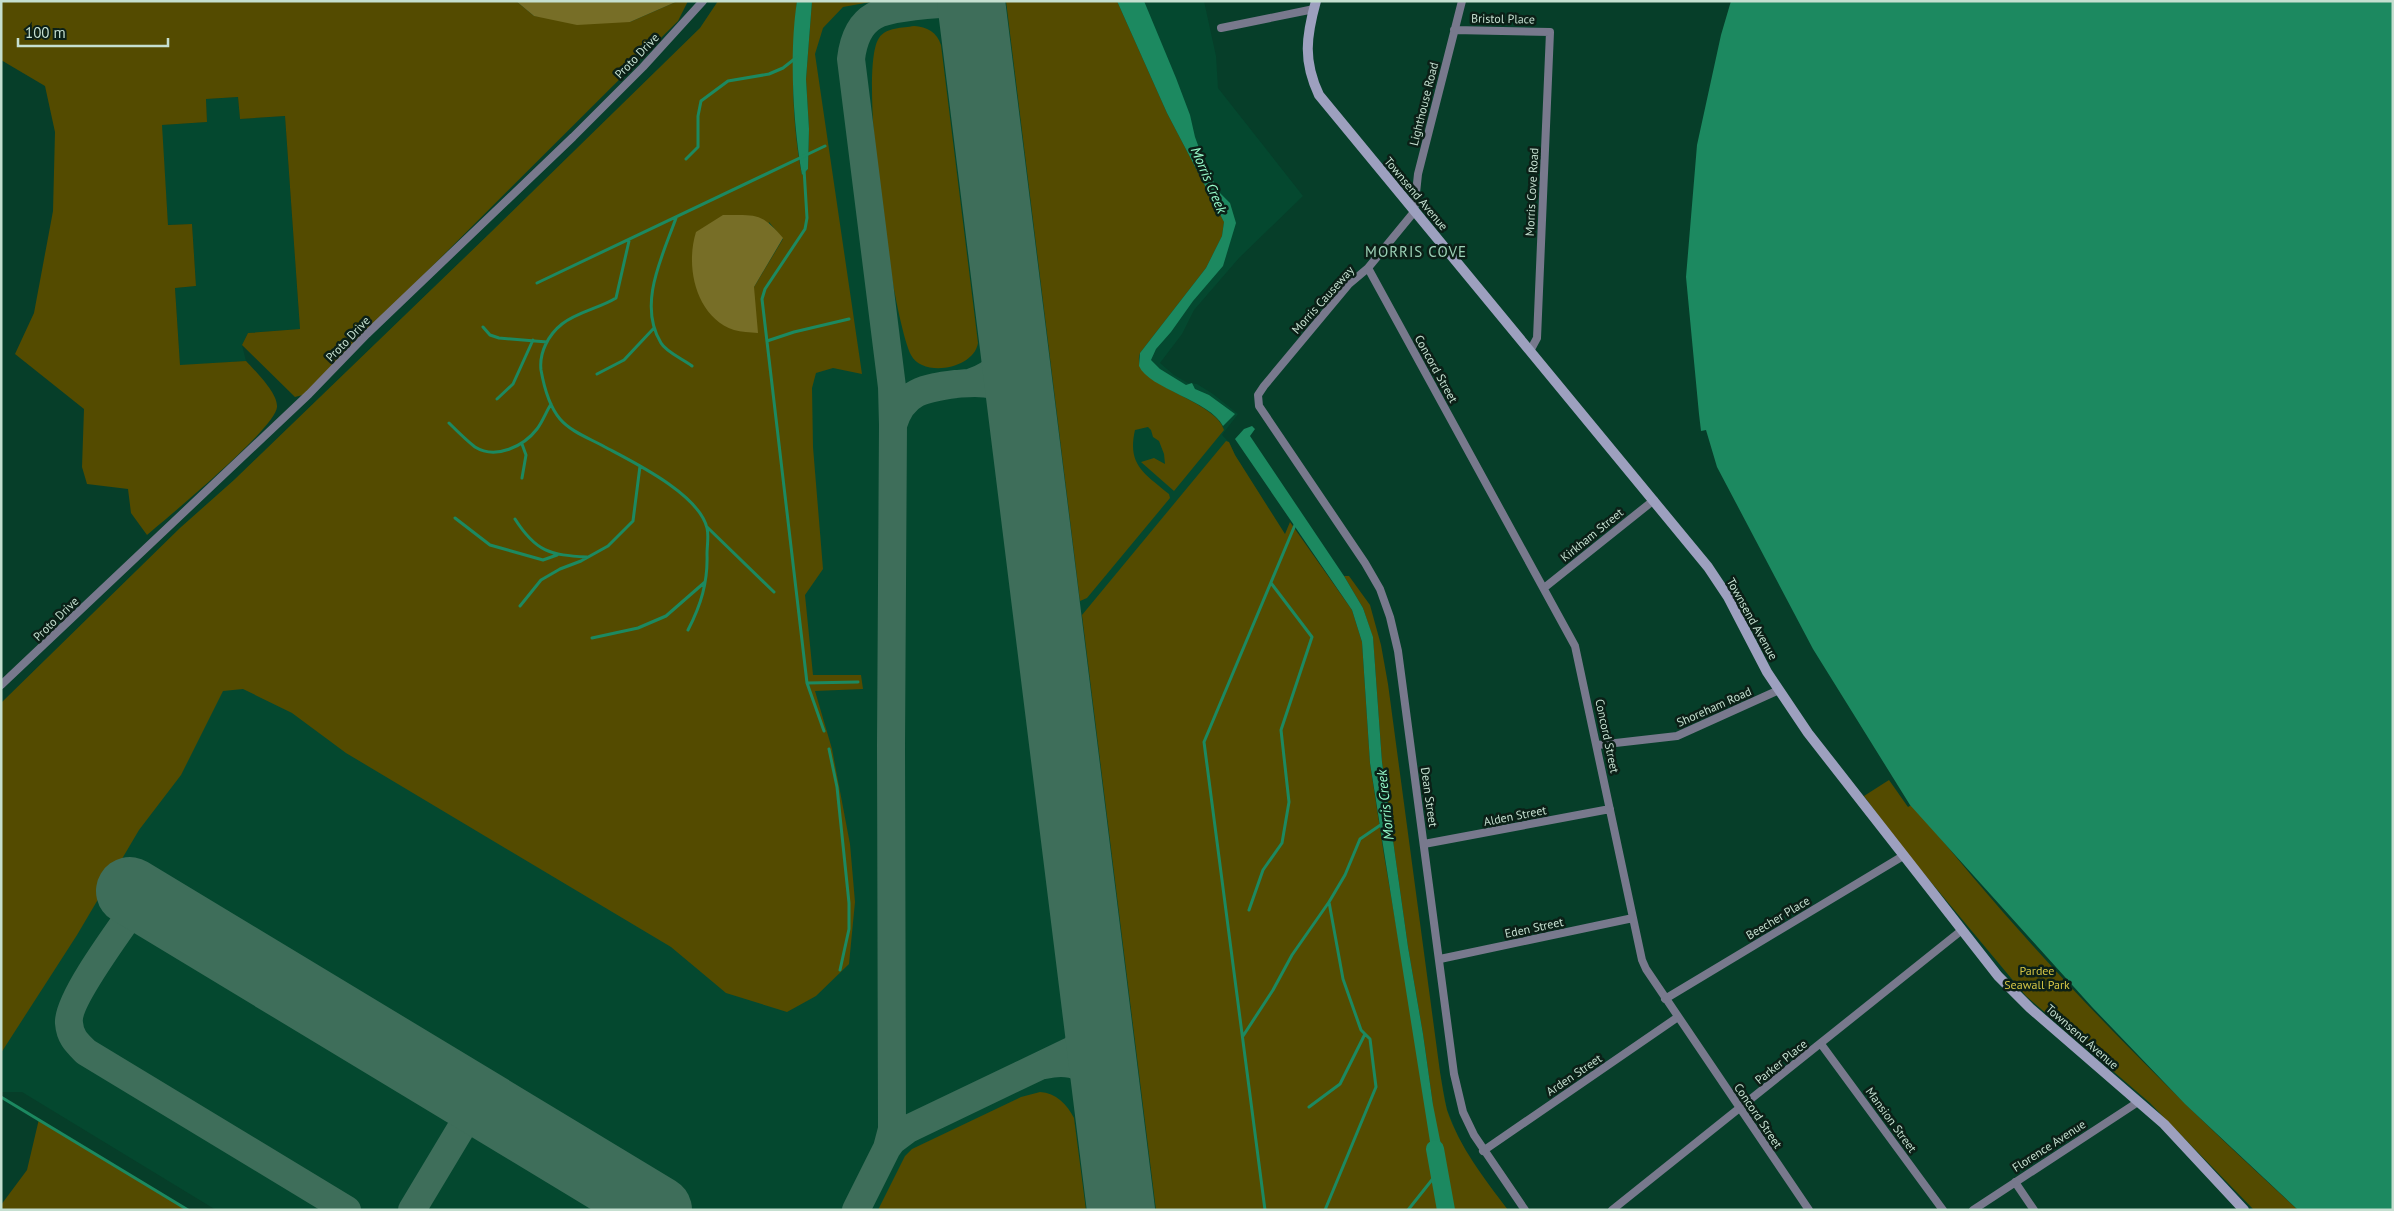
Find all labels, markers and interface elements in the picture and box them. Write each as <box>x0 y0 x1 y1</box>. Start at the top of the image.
street label: Bristol Place <box>1471 10 1535 27</box>
scale bar <box>18 15 168 47</box>
text: 100 m <box>25 23 66 42</box>
street label: Proto Drive <box>611 30 662 81</box>
street label: Lighthouse Road <box>1406 60 1441 147</box>
water label: Morris Creek <box>1187 144 1231 217</box>
street label: Morris Cove Road <box>1522 147 1541 237</box>
street label: Townsend Avenue <box>1381 154 1451 233</box>
district label: MORRIS COVE <box>1365 242 1467 261</box>
street label: Morris Causeway <box>1288 262 1357 337</box>
street label: Proto Drive <box>322 313 373 364</box>
street label: Concord Street <box>1412 332 1461 405</box>
street label: Kirkham Street <box>1557 505 1626 565</box>
street label: Townsend Avenue <box>1724 575 1781 662</box>
street label: Proto Drive <box>30 593 81 644</box>
street label: Shoreham Road <box>1674 683 1754 730</box>
street label: Concord Street <box>1592 697 1623 774</box>
street label: Dean Street <box>1418 766 1441 828</box>
water label: Morris Creek <box>1372 768 1398 841</box>
street label: Alden Street <box>1482 802 1548 829</box>
street label: Beecher Place <box>1743 893 1812 942</box>
street label: Eden Street <box>1503 914 1565 941</box>
park label: Pardee Seawall Park <box>2004 963 2070 992</box>
street label: Townsend Avenue <box>2043 1001 2122 1072</box>
street label: Parker Place <box>1752 1036 1810 1087</box>
street label: Arden Street <box>1543 1050 1604 1099</box>
street label: Concord Street <box>1731 1080 1786 1151</box>
street label: Mansion Street <box>1863 1084 1920 1155</box>
street label: Florence Avenue <box>2009 1116 2088 1175</box>

